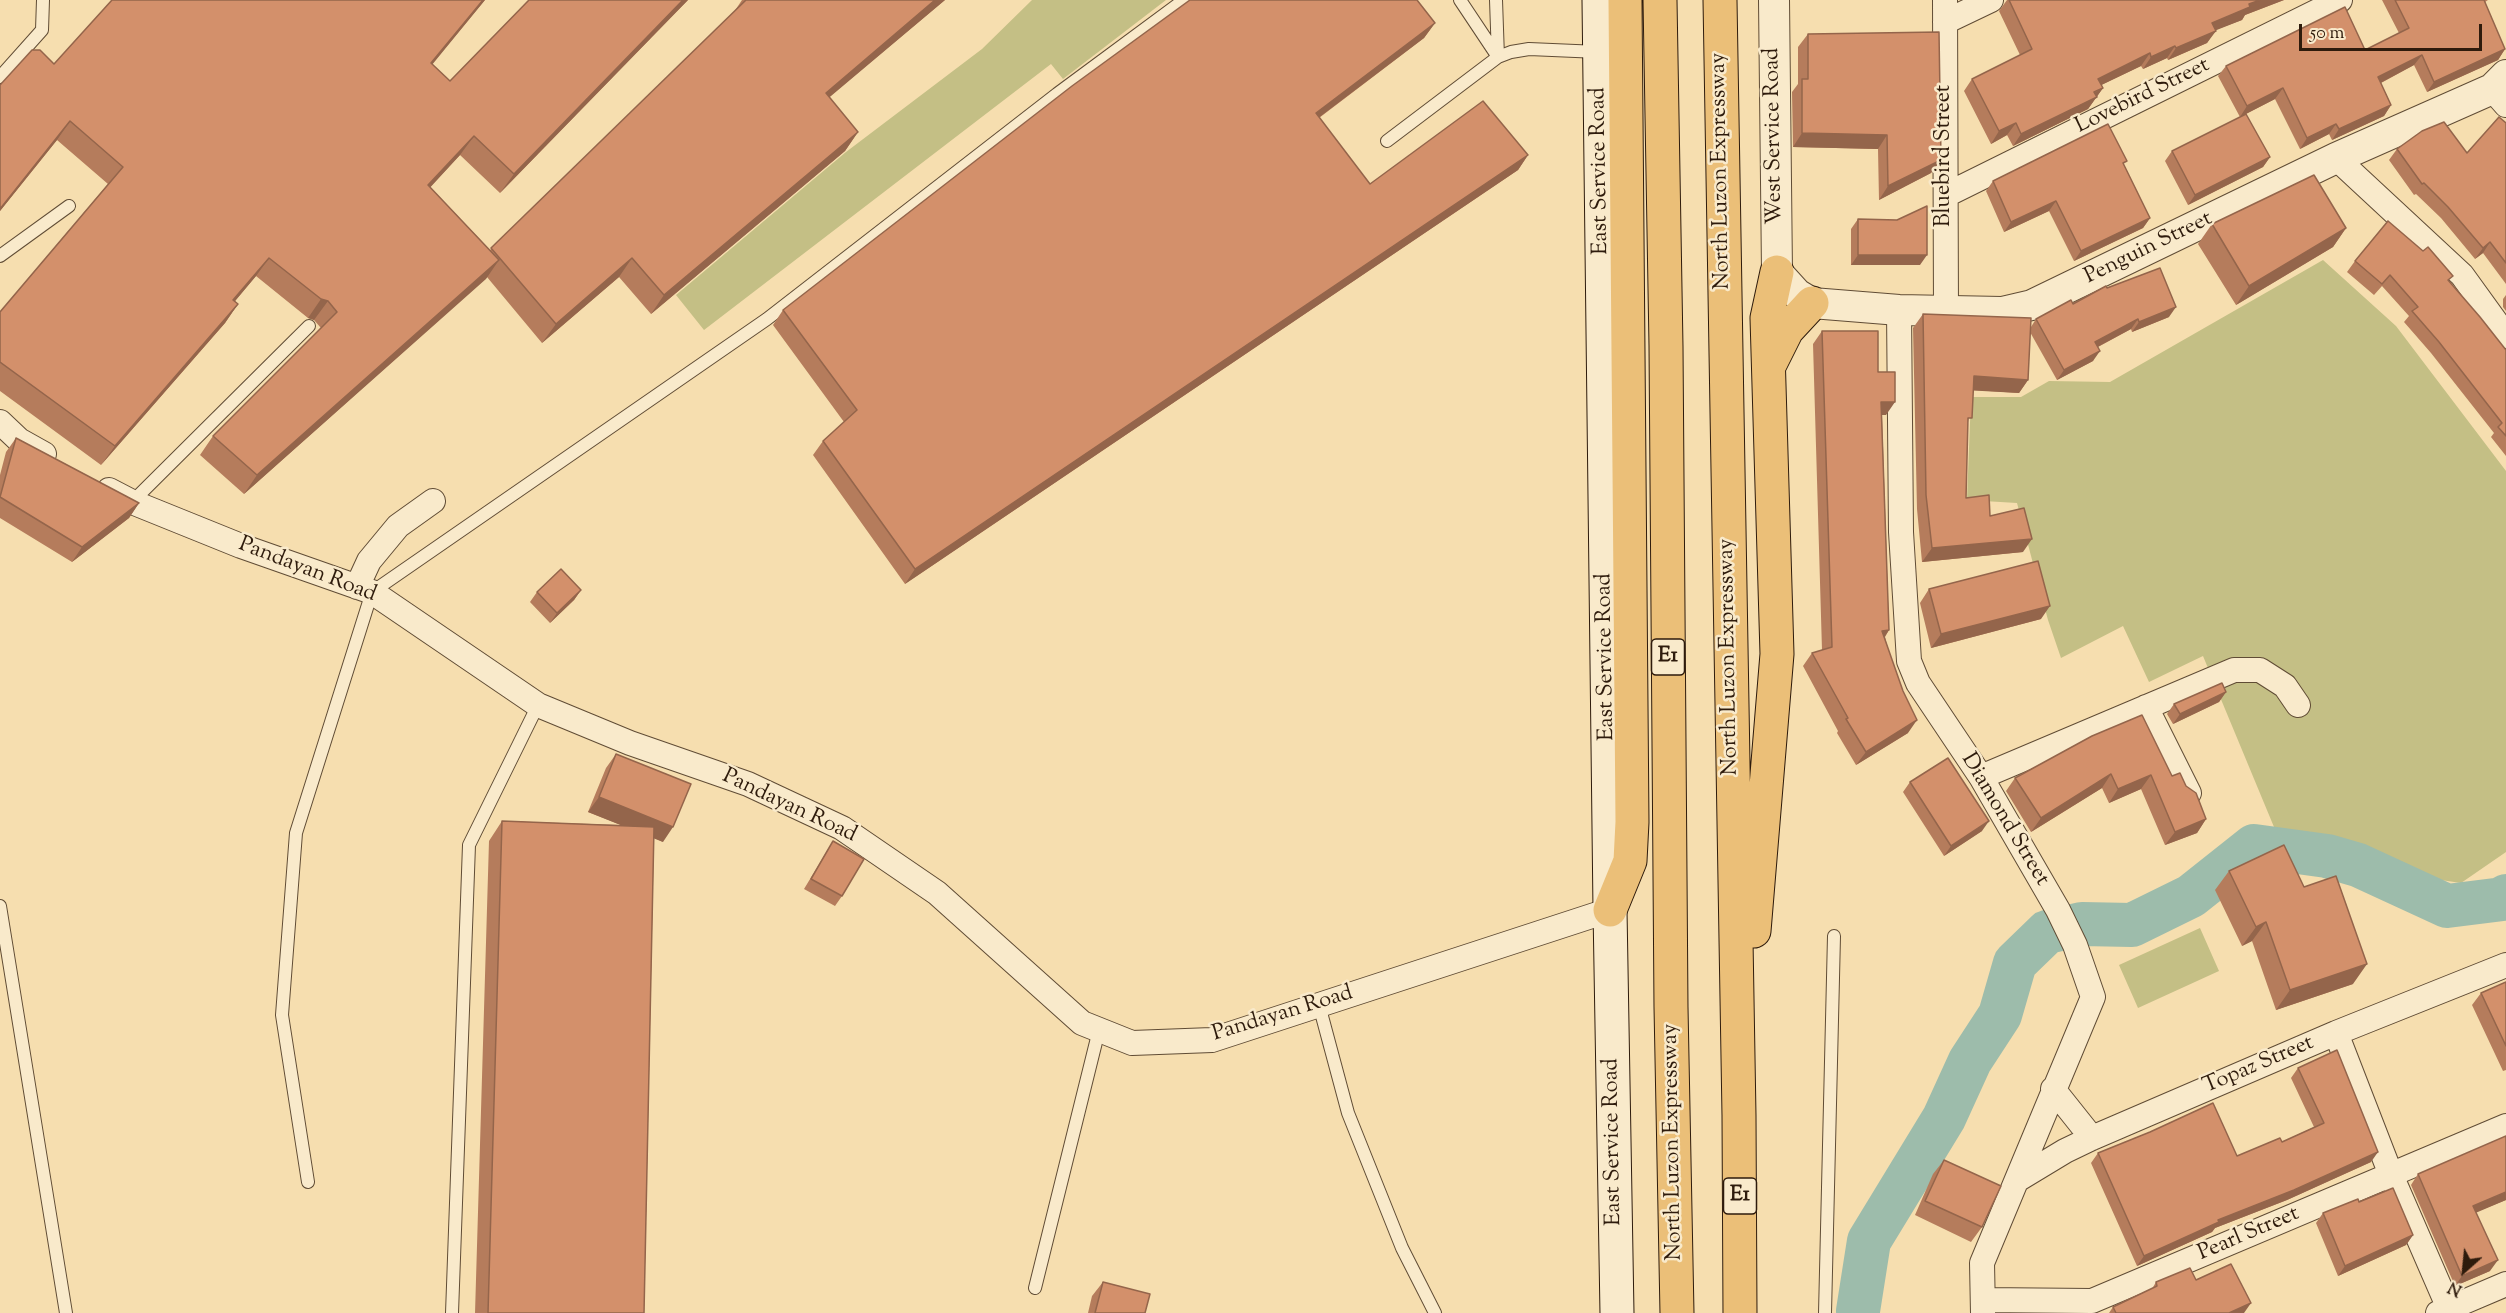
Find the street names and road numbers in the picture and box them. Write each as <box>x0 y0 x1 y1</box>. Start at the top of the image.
street label: West Service Road <box>1760 47 1790 225</box>
street label: North Luzon Expressway <box>1707 52 1737 290</box>
street label: Lovebird Street <box>2072 53 2214 141</box>
street label: Bluebird Street <box>1932 85 1958 227</box>
street label: East Service Road <box>1586 87 1616 255</box>
street label: Penguin Street <box>2081 207 2217 291</box>
street label: Pandayan Road <box>234 533 380 609</box>
street label: North Luzon Expressway <box>1715 538 1745 776</box>
street label: East Service Road <box>1592 573 1622 741</box>
road number: E1 <box>1652 639 1684 675</box>
street label: Diamond Street <box>1954 749 2054 891</box>
street label: Pandayan Road <box>717 764 861 850</box>
street label: Pandayan Road <box>1210 981 1356 1049</box>
street label: North Luzon Expressway <box>1659 1023 1689 1261</box>
street label: Topaz Street <box>2200 1031 2318 1101</box>
street label: East Service Road <box>1599 1058 1629 1226</box>
road number: E1 <box>1724 1178 1756 1214</box>
street label: Pearl Street <box>2194 1202 2304 1268</box>

